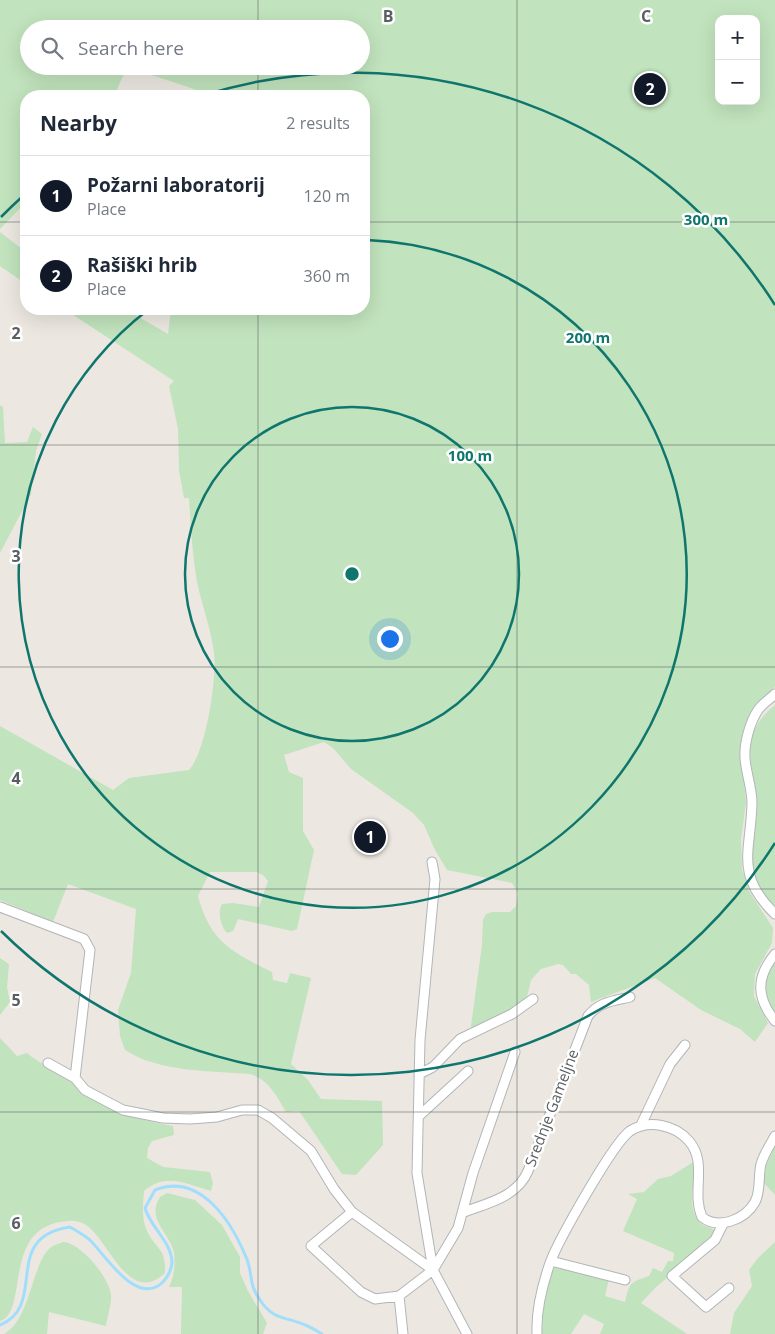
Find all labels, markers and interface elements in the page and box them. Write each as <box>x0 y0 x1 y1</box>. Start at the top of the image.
text: B <box>383 5 393 27</box>
text: C <box>641 5 651 27</box>
map controls <box>715 15 760 105</box>
button: + <box>715 15 760 60</box>
search box <box>20 20 370 75</box>
icon: search <box>38 34 66 62</box>
text: Search here <box>78 35 184 61</box>
button: − <box>715 60 760 105</box>
pin: 2 <box>634 70 666 108</box>
text: Nearby <box>40 109 117 137</box>
text: 2 results <box>286 112 350 134</box>
text: Požarni laboratorij <box>87 172 265 198</box>
text: 1 <box>51 185 61 207</box>
text: 120 m <box>304 185 350 207</box>
text: Place <box>87 198 126 220</box>
text: 300 m <box>684 209 728 229</box>
text: Rašiški hrib <box>87 252 197 278</box>
text: 2 <box>51 265 61 287</box>
text: 360 m <box>304 265 350 287</box>
text: Place <box>87 278 126 300</box>
text: 2 <box>11 322 21 344</box>
text: 200 m <box>566 327 610 347</box>
text: 100 m <box>448 445 492 465</box>
text: 3 <box>11 545 21 567</box>
centre of rings <box>343 565 361 583</box>
your location <box>377 626 403 652</box>
text: 4 <box>11 767 21 789</box>
pin: 1 <box>354 818 386 856</box>
text: 5 <box>11 989 21 1011</box>
street label: Srednje Gameljne <box>520 1046 583 1169</box>
text: 6 <box>11 1212 21 1234</box>

